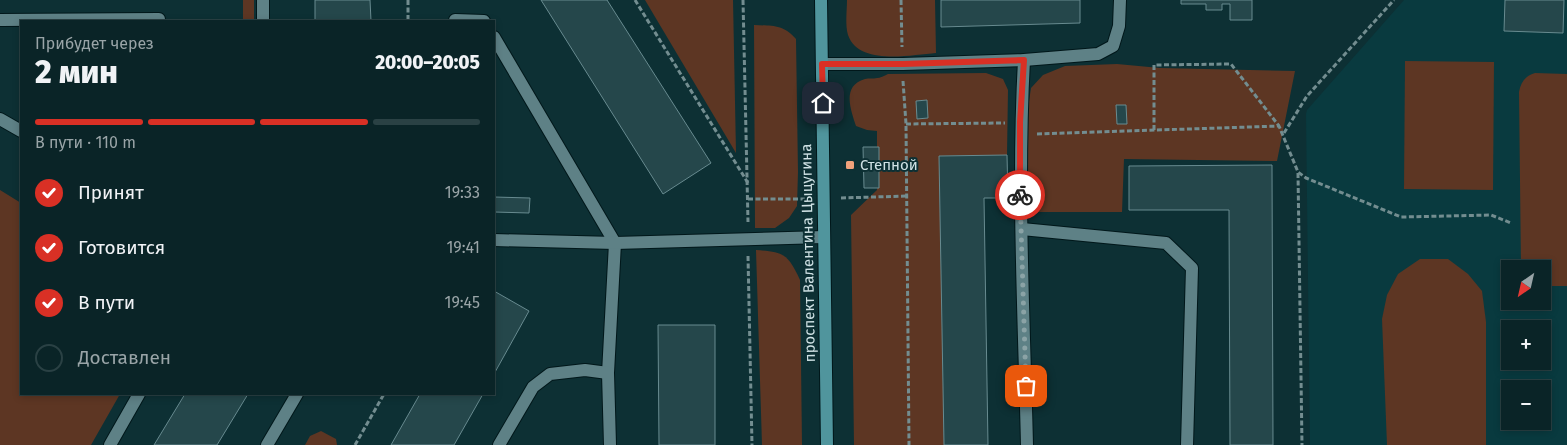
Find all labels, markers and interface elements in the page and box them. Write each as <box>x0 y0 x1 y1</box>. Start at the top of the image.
text: Прибудет через <box>35 34 154 53</box>
text: 20:00–20:05 <box>375 51 480 74</box>
text: 2 мин <box>35 53 118 91</box>
pin <box>802 82 844 124</box>
icon: home <box>809 89 837 117</box>
text: В пути · 110 m <box>35 133 136 152</box>
street label: проспект Валентина Цыцугина <box>797 144 819 362</box>
place label: Степной <box>860 156 918 174</box>
marker: Степной <box>844 159 856 171</box>
courier <box>995 170 1045 220</box>
icon: check <box>35 179 63 207</box>
text: Принят <box>78 181 144 204</box>
icon: bike <box>1006 181 1034 209</box>
text: 19:33 <box>445 183 480 202</box>
icon: check <box>35 234 63 262</box>
text: Готовится <box>78 236 165 259</box>
text: 19:41 <box>446 238 480 257</box>
north arrow <box>1501 260 1551 310</box>
map controls <box>1501 260 1551 430</box>
icon: check <box>35 289 63 317</box>
text: В пути <box>78 291 135 314</box>
text: 19:45 <box>445 293 480 312</box>
button: + <box>1501 320 1551 370</box>
text: Доставлен <box>78 346 171 369</box>
pin <box>1005 365 1047 407</box>
icon: bag <box>1012 372 1040 400</box>
button: − <box>1501 380 1551 430</box>

